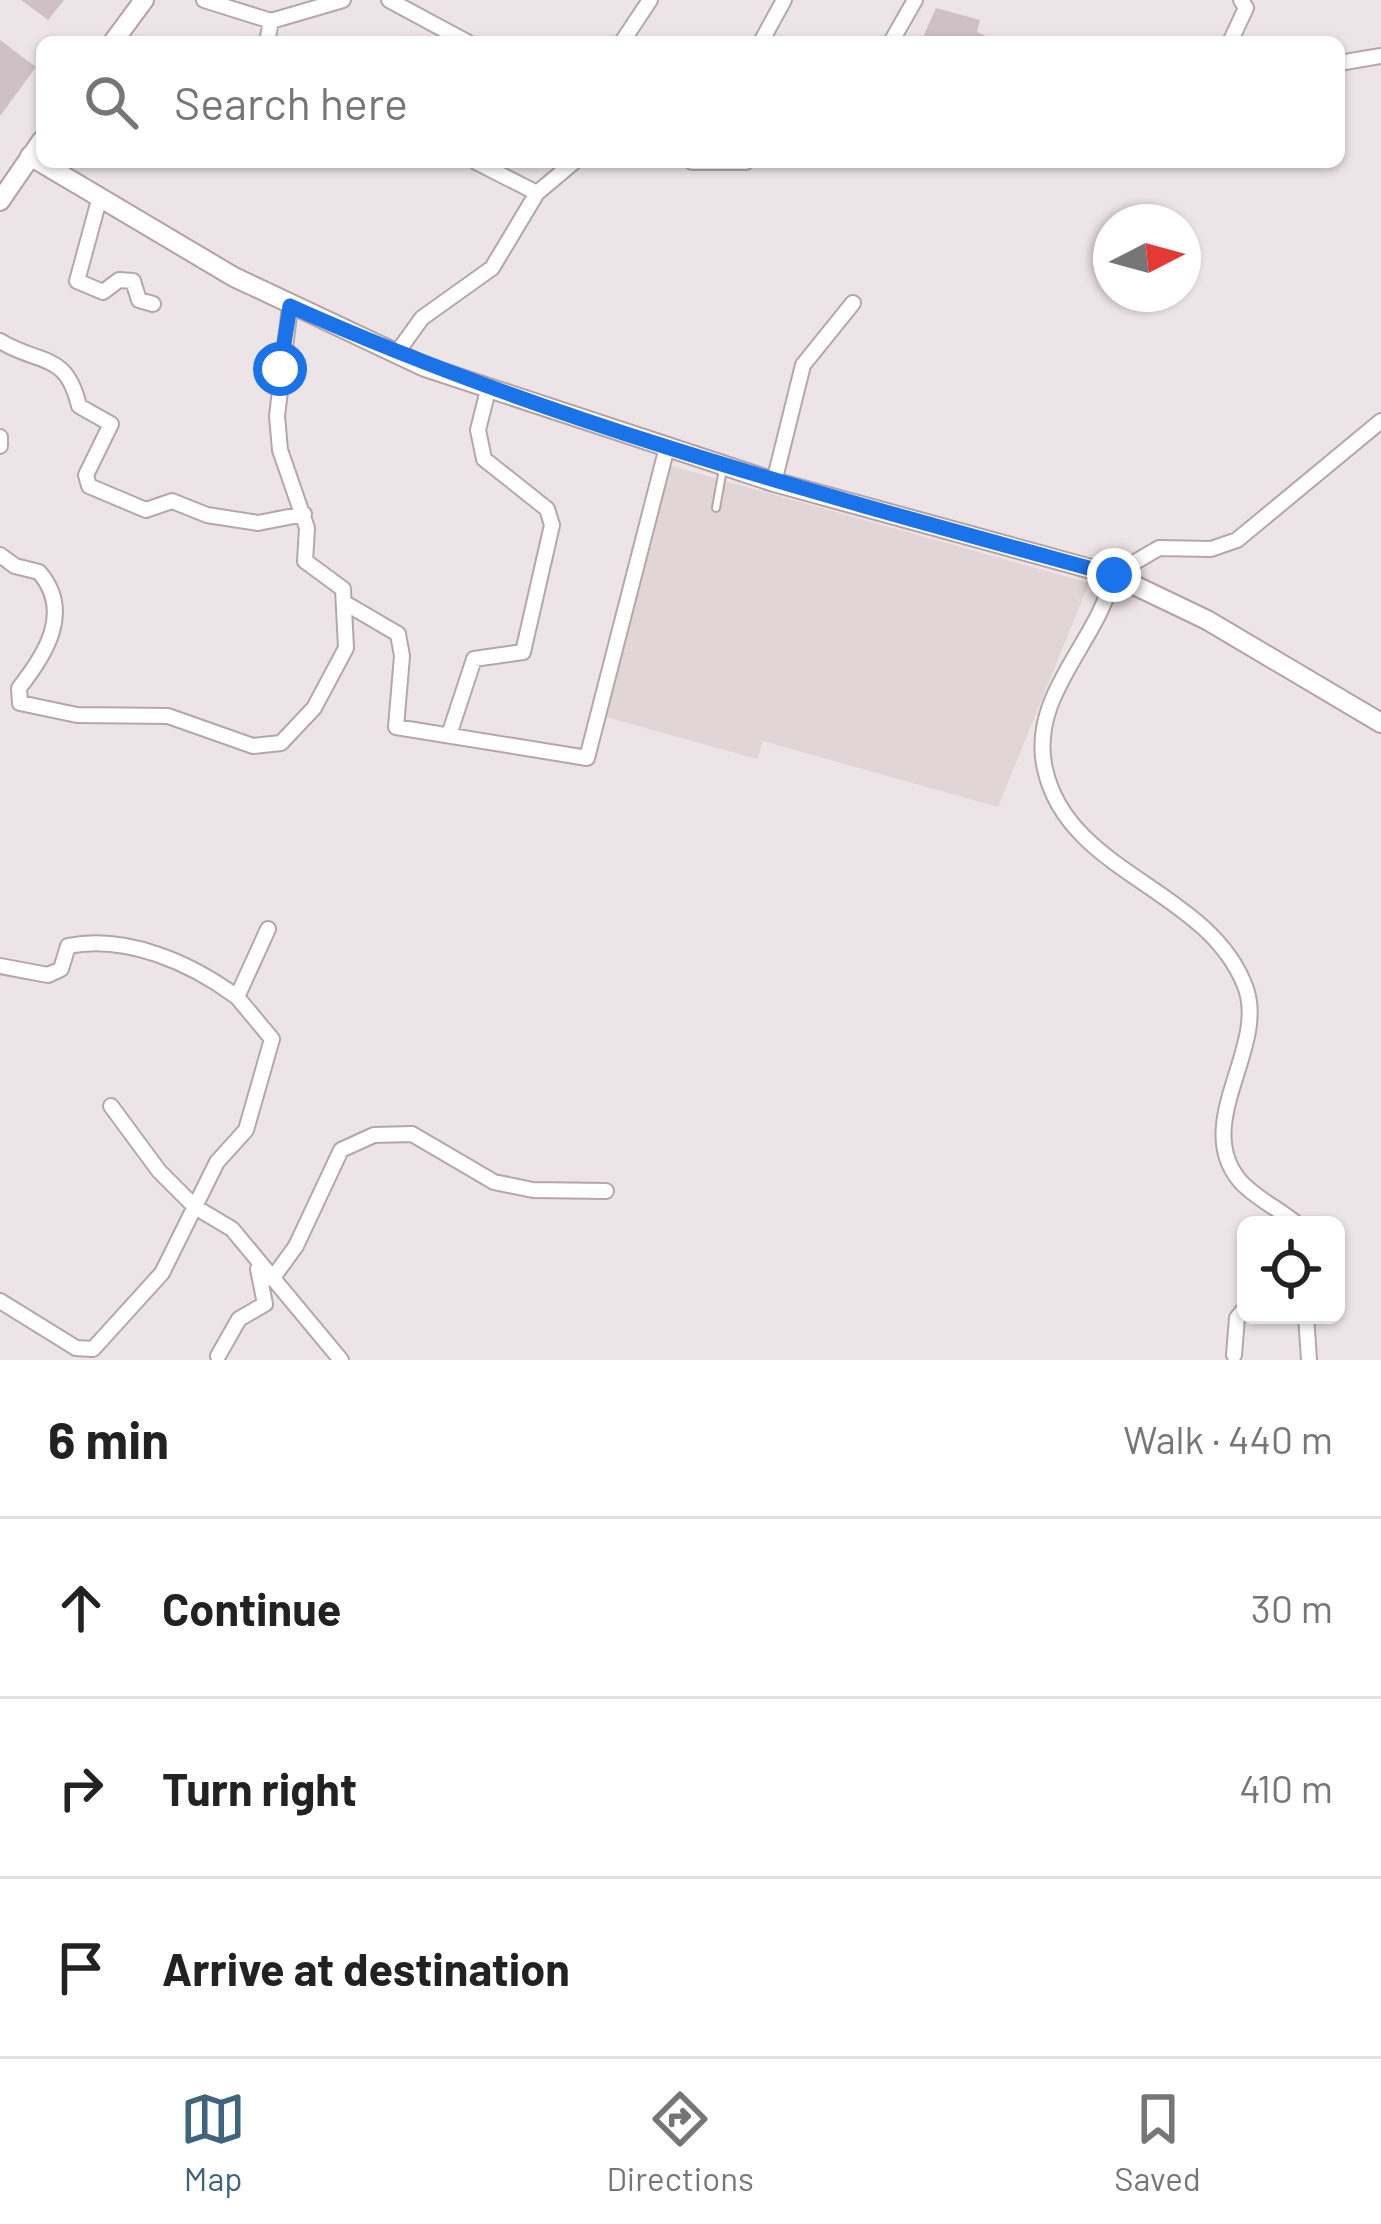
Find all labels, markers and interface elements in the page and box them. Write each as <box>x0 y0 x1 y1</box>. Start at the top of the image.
search box <box>36 36 1345 168</box>
icon: search <box>78 69 144 135</box>
text: Search here <box>174 75 408 129</box>
north arrow <box>1093 204 1201 312</box>
route start <box>253 342 307 396</box>
route end <box>1087 548 1141 602</box>
map controls <box>1237 1216 1345 1324</box>
button: locate <box>1237 1216 1345 1324</box>
text: 6 min <box>48 1408 169 1469</box>
text: Walk · 440 m <box>1123 1415 1333 1462</box>
icon: ahead <box>48 1575 114 1641</box>
text: Continue <box>162 1581 341 1635</box>
text: 30 m <box>1251 1584 1333 1631</box>
icon: right <box>48 1755 114 1821</box>
text: Turn right <box>162 1761 357 1815</box>
text: 410 m <box>1239 1764 1333 1811</box>
icon: arrive <box>48 1935 114 2001</box>
text: Arrive at destination <box>162 1941 570 1995</box>
tab: Map <box>180 2086 246 2198</box>
tab: Directions <box>606 2086 754 2198</box>
tab: Saved <box>1114 2086 1201 2198</box>

